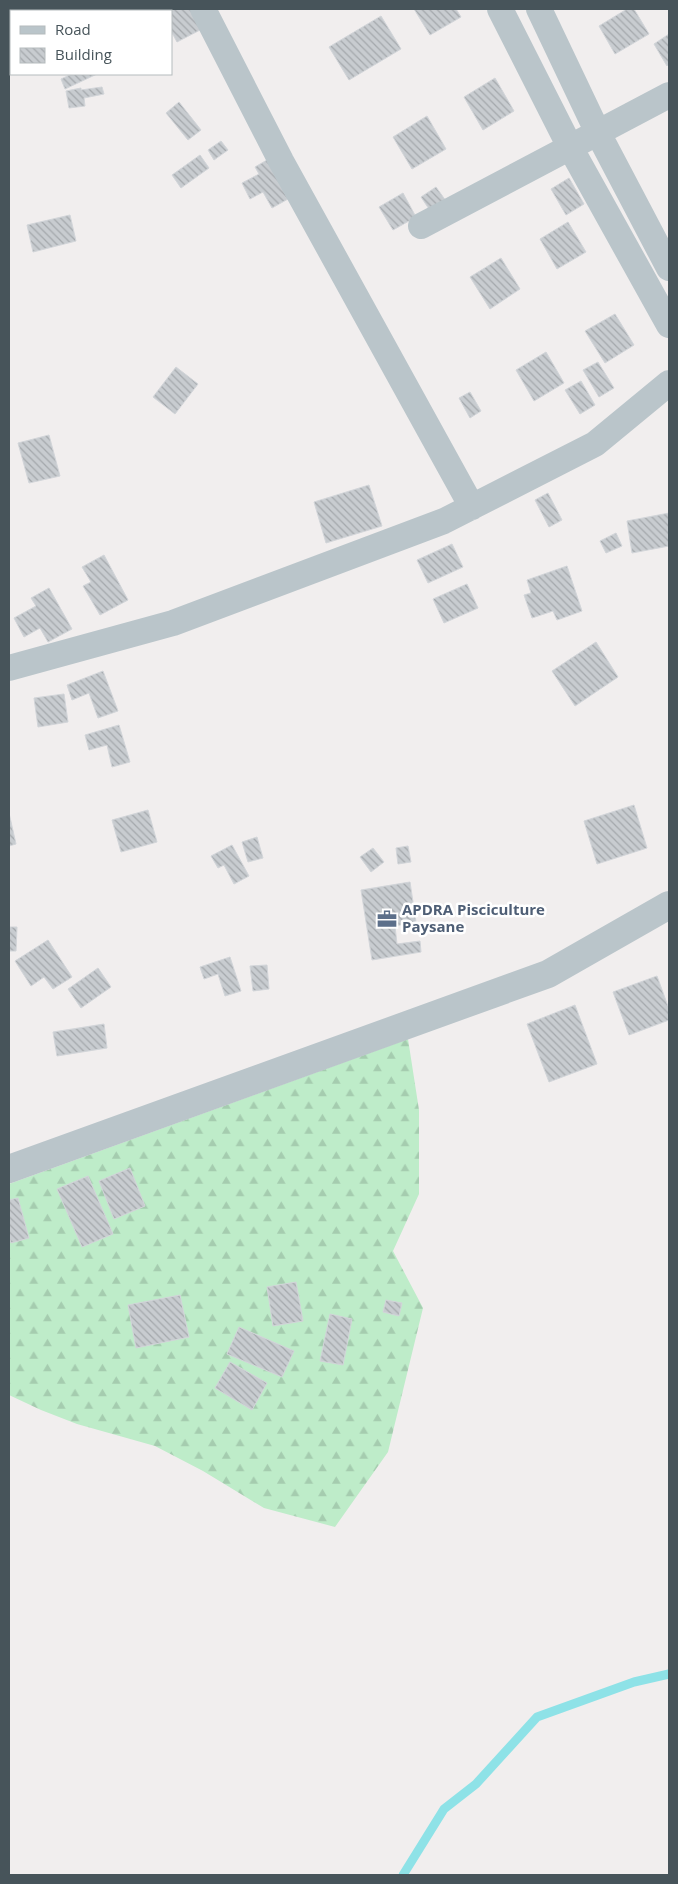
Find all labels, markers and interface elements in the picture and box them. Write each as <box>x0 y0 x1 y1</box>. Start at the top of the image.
legend <box>10 10 172 75</box>
text: Road <box>55 19 91 39</box>
text: Building <box>55 44 112 64</box>
place label: APDRA Pisciculture Paysane <box>402 899 545 936</box>
office icon: APDRA Pisciculture Paysane <box>376 908 398 930</box>

